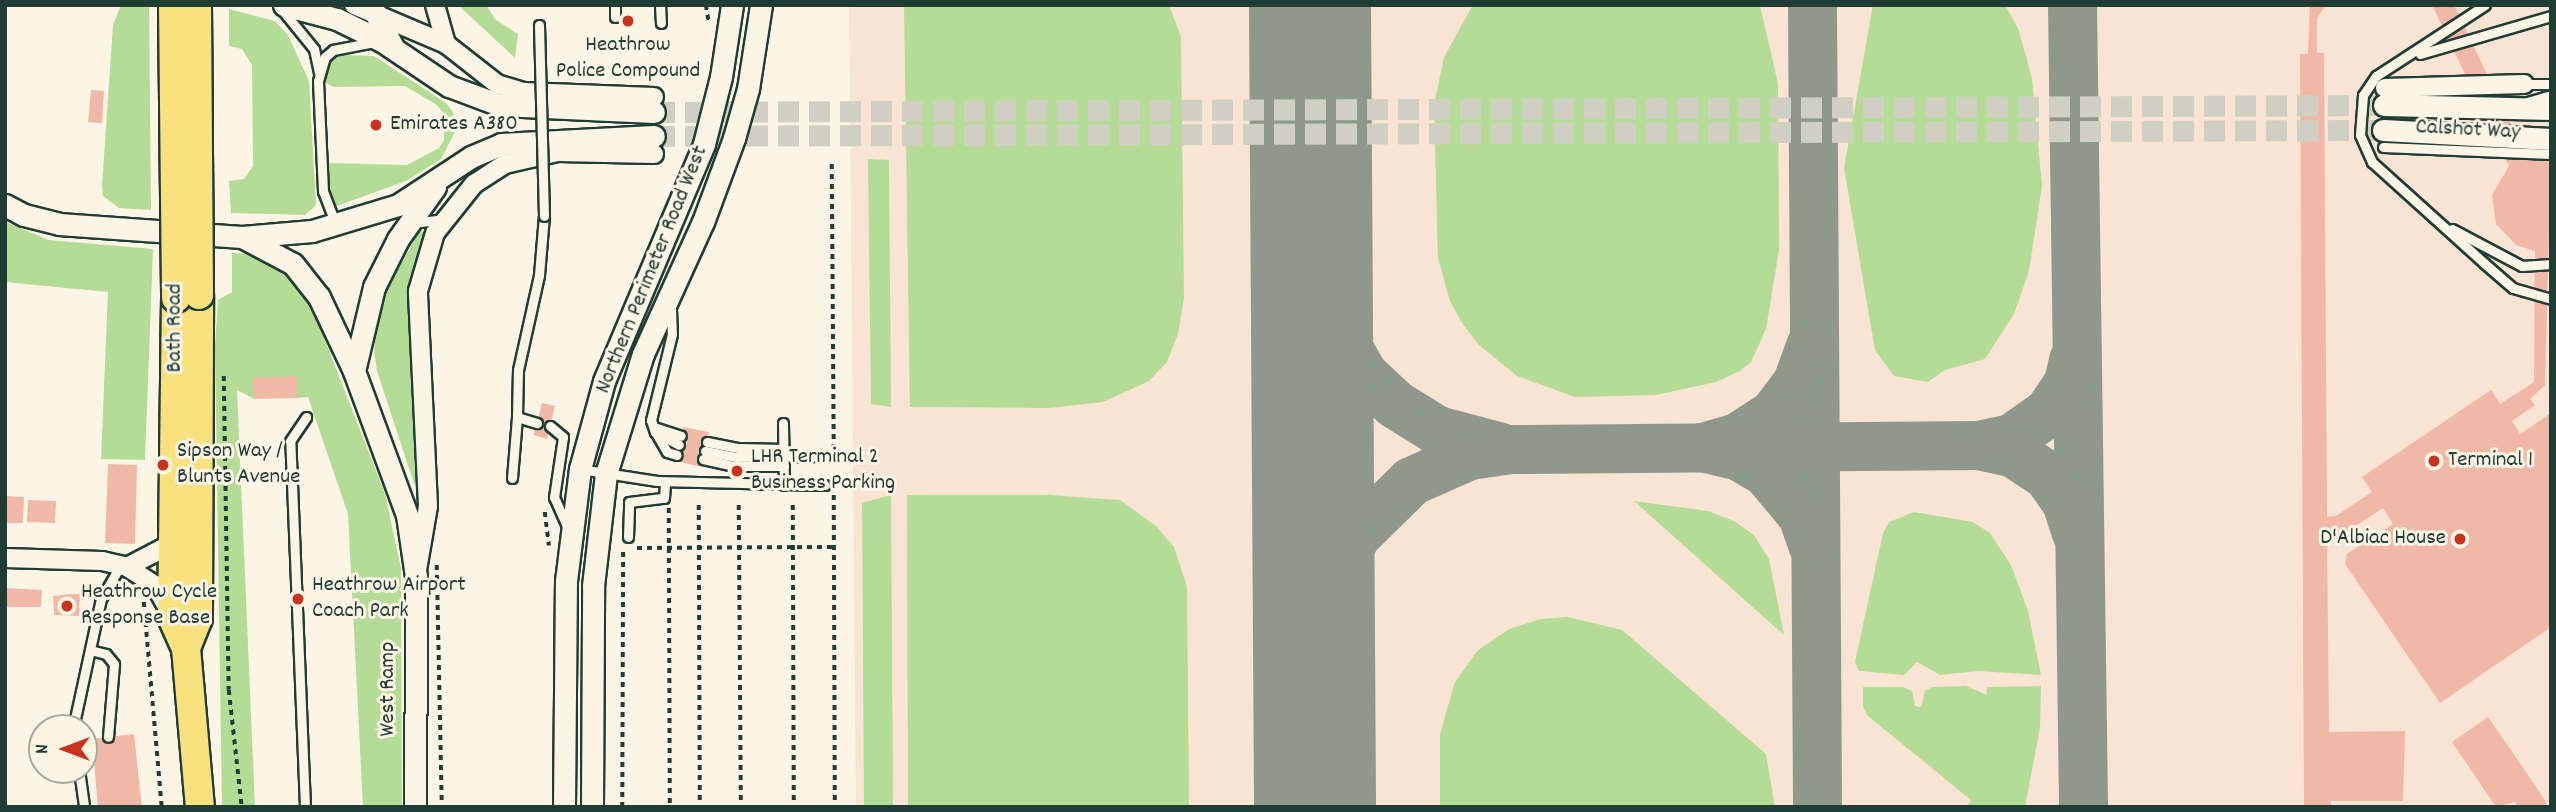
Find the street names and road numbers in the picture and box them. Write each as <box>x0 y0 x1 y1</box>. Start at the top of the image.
street label: Calshot Way <box>2415 114 2521 148</box>
street label: Northern Perimeter Road West <box>591 142 715 398</box>
street label: Bath Road <box>162 284 190 372</box>
street label: West Ramp <box>375 641 403 737</box>

